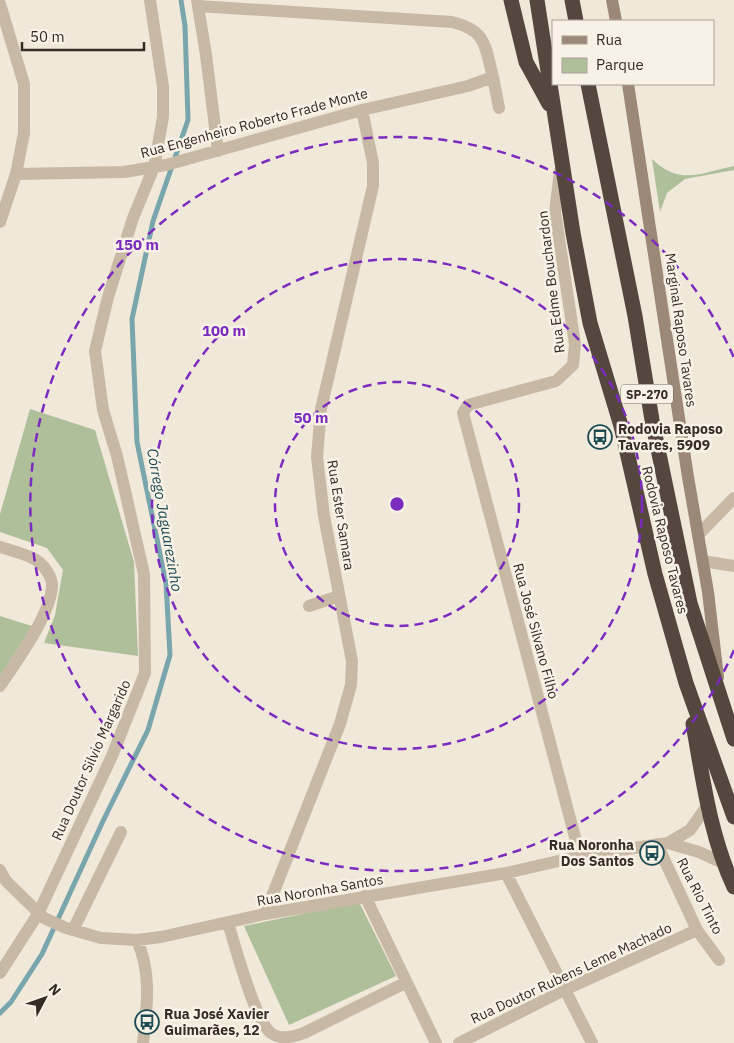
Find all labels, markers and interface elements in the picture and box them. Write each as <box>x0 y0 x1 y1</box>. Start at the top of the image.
scale bar <box>22 20 145 52</box>
legend <box>552 20 714 85</box>
text: 50 m <box>30 27 65 46</box>
text: Rua <box>596 30 622 49</box>
text: Parque <box>596 55 644 74</box>
street label: Rua Engenheiro Roberto Frade Monte <box>138 84 370 162</box>
street label: Rua Edme Bouchardon <box>533 210 569 354</box>
text: 150 m <box>115 235 159 254</box>
street label: Marginal Raposo Tavares <box>661 252 701 408</box>
text: 100 m <box>202 321 246 340</box>
road number: SP-270 <box>621 384 673 404</box>
text: 50 m <box>294 408 328 427</box>
place label: Rodovia Raposo Tavares, 5909 <box>618 420 723 454</box>
bus stop icon: Rodovia Raposo Tavares, 5909 <box>587 424 613 450</box>
water label: Córrego Jaguarezinho <box>143 447 187 593</box>
street label: Rua Ester Samara <box>323 459 359 572</box>
street label: Rodovia Raposo Tavares <box>638 464 692 616</box>
centre of rings <box>388 495 406 513</box>
street label: Rua José Silvano Filho <box>509 561 563 701</box>
street label: Rua Doutor Silvio Margarido <box>47 677 135 843</box>
place label: Rua Noronha Dos Santos <box>549 836 634 870</box>
bus stop icon: Rua Noronha Dos Santos <box>639 840 665 866</box>
street label: Rua Rio Tinto <box>673 855 727 937</box>
street label: Rua Noronha Santos <box>255 870 385 910</box>
street label: Rua Doutor Rubens Leme Machado <box>468 918 675 1028</box>
north arrow <box>20 973 70 1023</box>
text: N <box>45 980 65 999</box>
place label: Rua José Xavier Guimarães, 12 <box>164 1005 270 1039</box>
bus stop icon: Rua José Xavier Guimarães, 12 <box>134 1009 160 1035</box>

